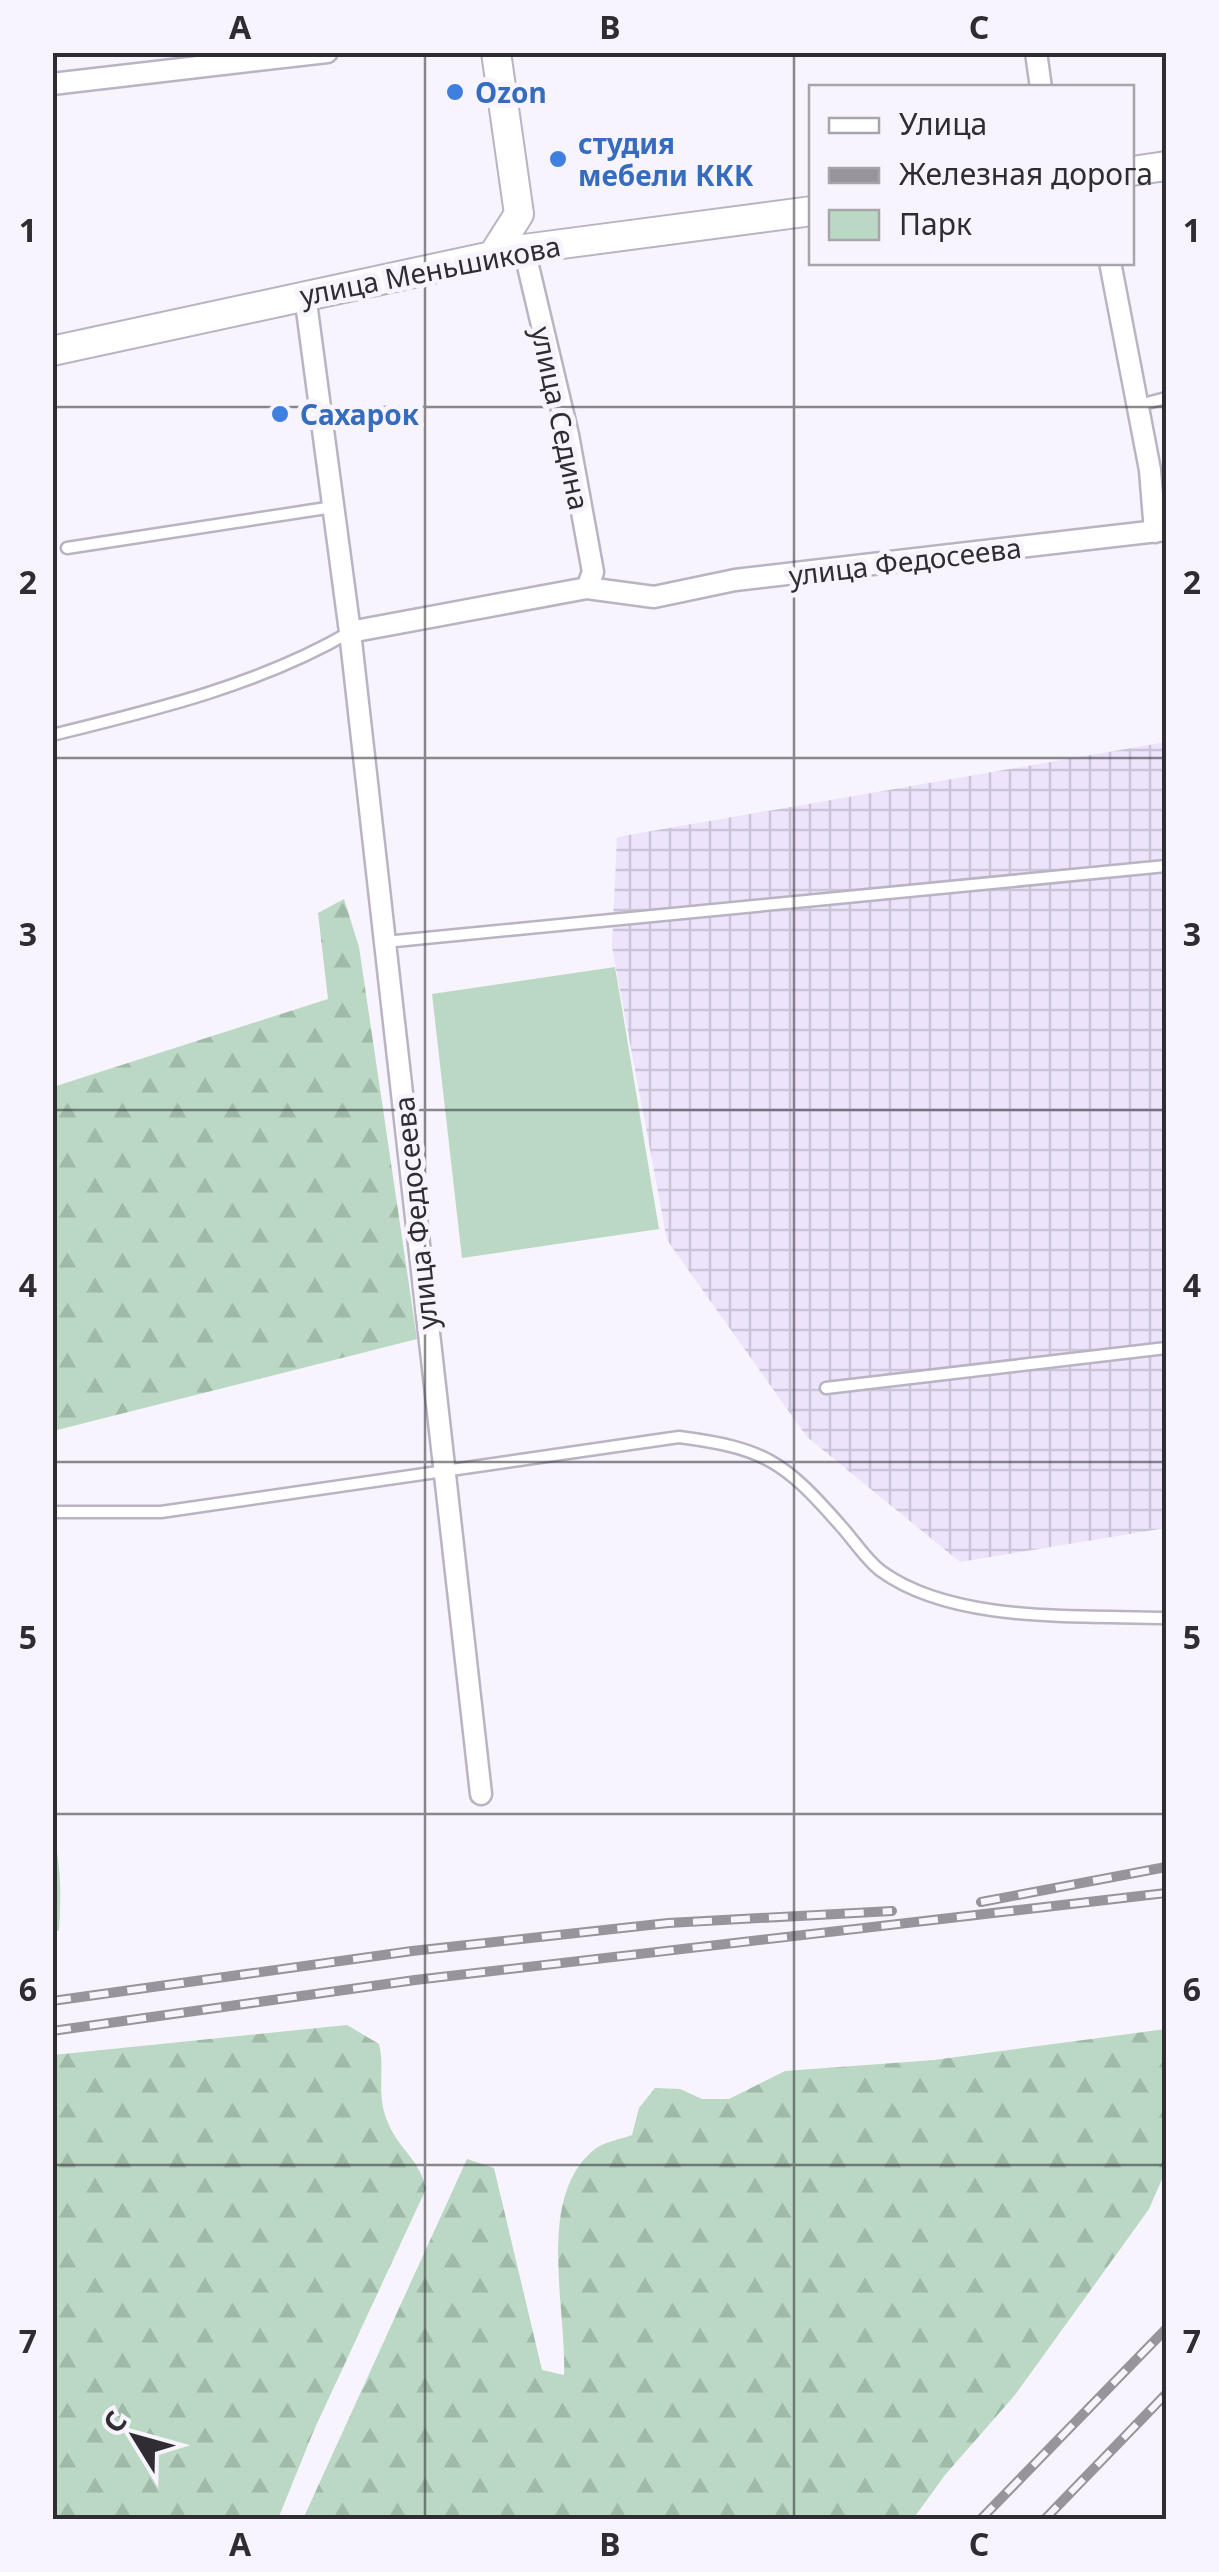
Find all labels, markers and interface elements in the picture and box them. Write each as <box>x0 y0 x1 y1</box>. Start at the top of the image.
text: A <box>229 5 252 48</box>
text: B <box>599 5 621 48</box>
text: C <box>969 5 989 48</box>
place label: Ozon <box>475 73 547 111</box>
marker: Ozon <box>444 81 466 103</box>
legend <box>809 85 1134 265</box>
text: Улица <box>899 103 987 144</box>
place label: студия мебели ККК <box>578 124 754 194</box>
marker: студия мебели ККК <box>547 148 569 170</box>
text: Железная дорога <box>899 153 1153 194</box>
text: Парк <box>899 203 972 244</box>
text: 1 <box>19 208 37 251</box>
text: 1 <box>1183 208 1201 251</box>
street label: улица Меньшикова <box>296 226 564 314</box>
street label: улица Седина <box>523 323 599 513</box>
place label: Сахарок <box>300 395 420 433</box>
marker: Сахарок <box>269 403 291 425</box>
street label: улица Федосеева <box>787 528 1023 594</box>
text: 2 <box>19 560 37 603</box>
text: 2 <box>1183 560 1201 603</box>
text: 3 <box>19 912 37 955</box>
text: 3 <box>1183 912 1201 955</box>
street label: улица Федосеева <box>384 1095 446 1331</box>
text: 4 <box>19 1263 37 1306</box>
text: 4 <box>1183 1263 1201 1306</box>
text: 5 <box>19 1615 37 1658</box>
text: 5 <box>1183 1615 1201 1658</box>
text: 6 <box>19 1967 37 2010</box>
text: 6 <box>1183 1967 1201 2010</box>
text: 7 <box>19 2319 37 2362</box>
text: 7 <box>1183 2319 1201 2362</box>
north arrow <box>85 2387 185 2487</box>
text: С <box>94 2403 135 2440</box>
text: A <box>229 2522 252 2565</box>
text: B <box>599 2522 621 2565</box>
text: C <box>969 2522 989 2565</box>

